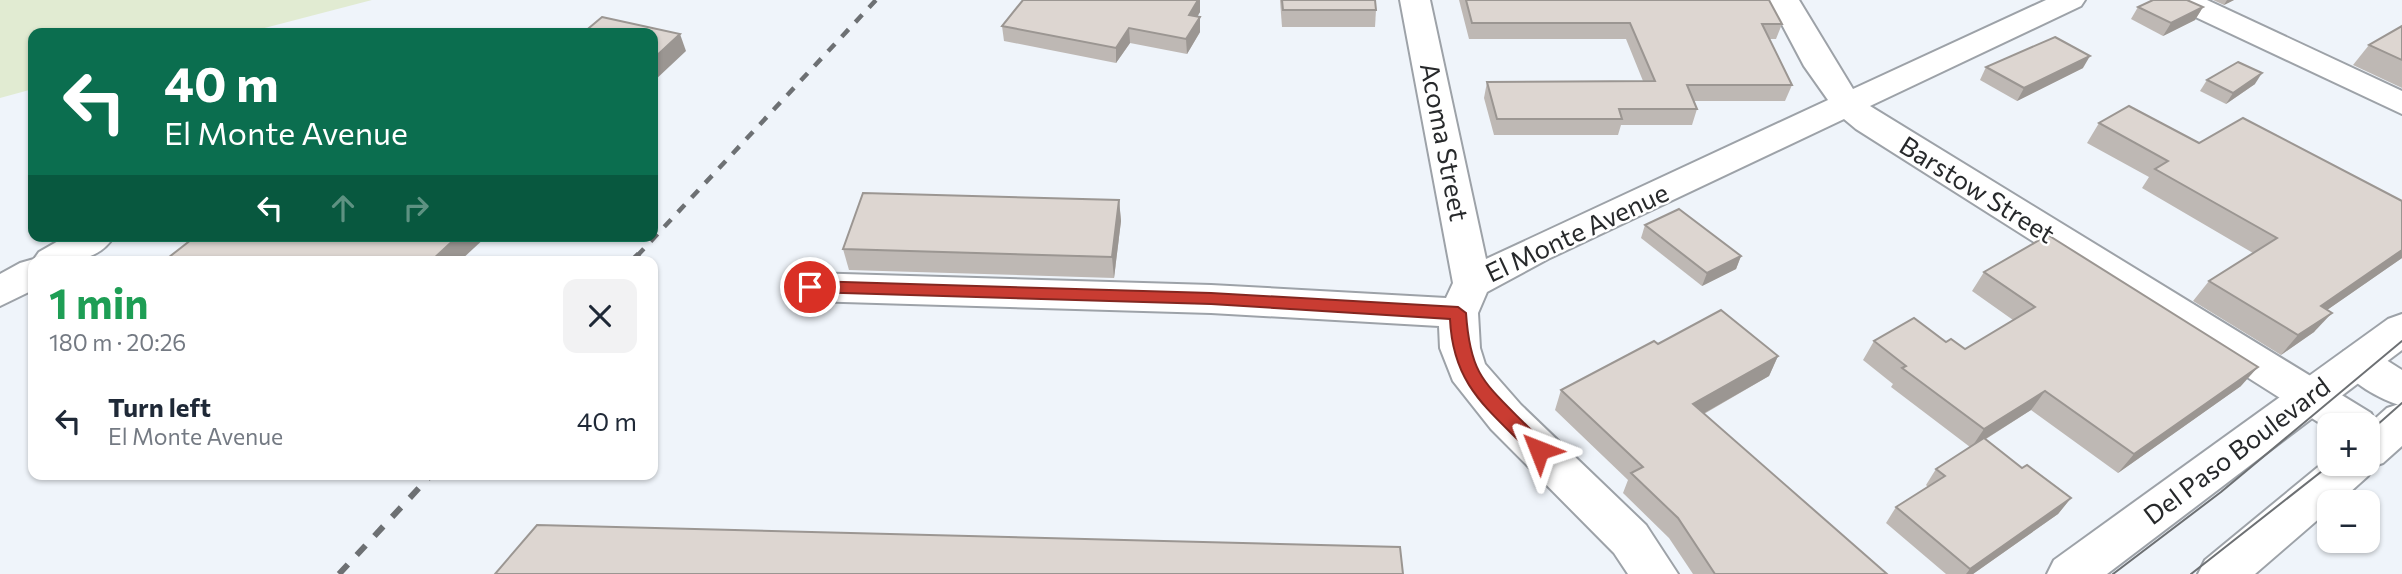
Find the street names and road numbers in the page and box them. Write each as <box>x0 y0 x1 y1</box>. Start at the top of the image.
street label: Acoma Street <box>1415 60 1476 223</box>
street label: Barstow Street <box>1895 129 2061 249</box>
street label: El Monte Avenue <box>1480 176 1673 288</box>
street label: Del Paso Boulevard <box>2137 370 2335 530</box>

